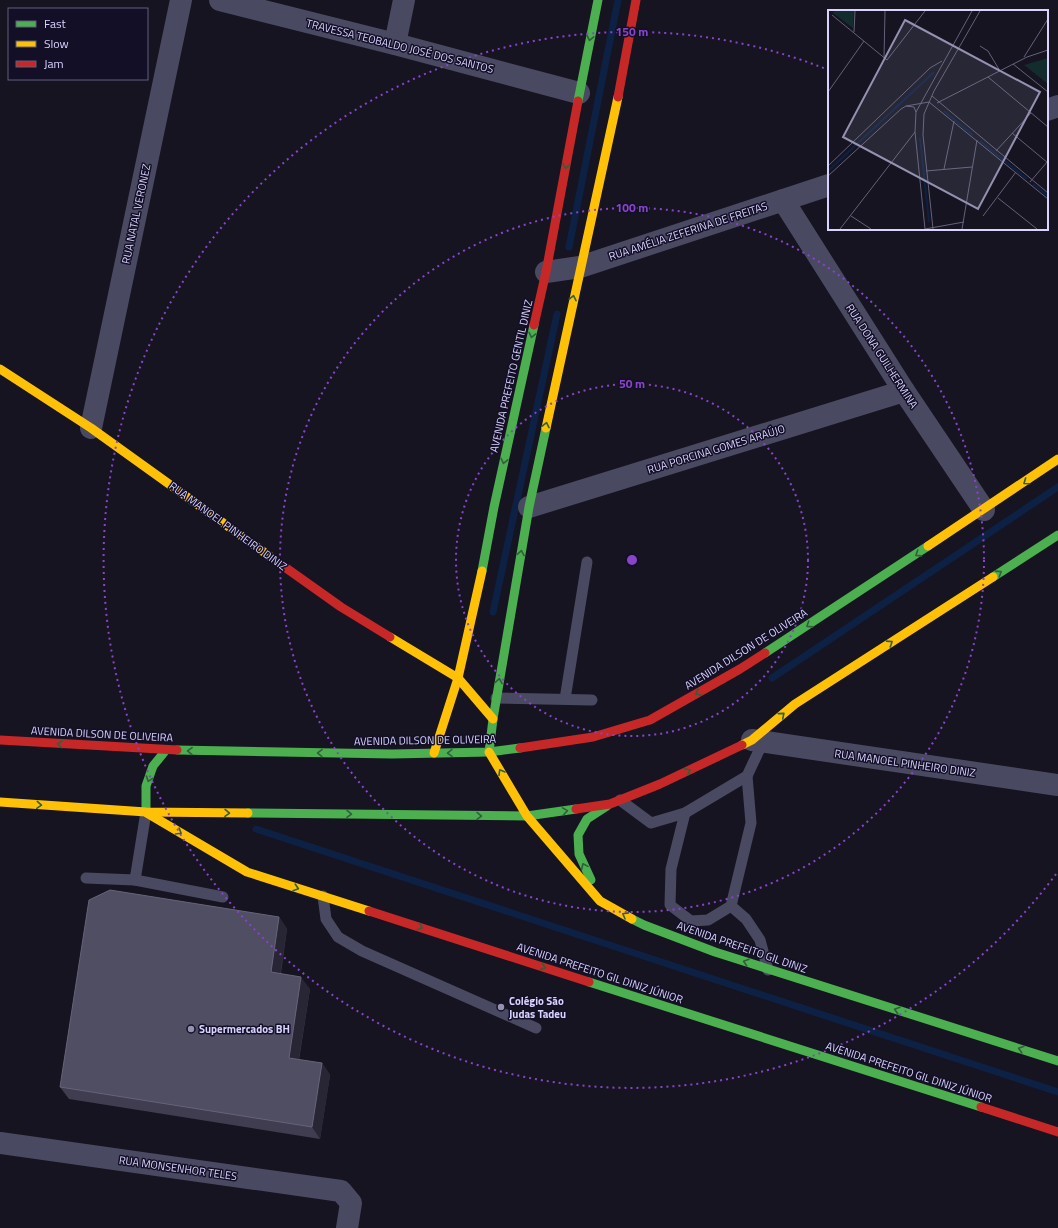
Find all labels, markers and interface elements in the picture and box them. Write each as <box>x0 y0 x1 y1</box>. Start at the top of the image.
legend <box>8 8 148 80</box>
inset map <box>828 10 1048 230</box>
text: Fast <box>44 14 67 33</box>
street label: TRAVESSA TEOBALDO JOSÉ DOS SANTOS <box>305 15 495 77</box>
text: 150 m <box>616 22 648 41</box>
text: Slow <box>44 34 69 53</box>
one-way arrow <box>587 35 595 41</box>
text: Jam <box>44 54 64 73</box>
street label: RUA NATAL VERONEZ <box>118 163 154 265</box>
one-way arrow <box>562 163 570 169</box>
street label: RUA AMÉLIA ZEFERINA DE FREITAS <box>607 198 769 264</box>
text: 100 m <box>616 198 648 217</box>
one-way arrow <box>569 295 577 301</box>
street label: AVENIDA PREFEITO GENTIL DINIZ <box>486 298 536 454</box>
street label: RUA DONA GUILHERMINA <box>842 301 922 412</box>
one-way arrow <box>529 331 537 338</box>
text: 50 m <box>619 374 645 393</box>
street label: RUA PORCINA GOMES ARAÚJO <box>645 420 787 478</box>
one-way arrow <box>542 422 550 428</box>
one-way arrow <box>501 458 509 465</box>
one-way arrow <box>1023 477 1030 485</box>
street label: RUA MANOEL PINHEIRO DINIZ <box>166 478 290 574</box>
one-way arrow <box>516 549 525 556</box>
one-way arrow <box>915 549 922 556</box>
centre of rings <box>625 553 639 567</box>
one-way arrow <box>995 570 1002 577</box>
street label: AVENIDA DILSON DE OLIVEIRA <box>681 604 811 693</box>
one-way arrow <box>806 620 813 627</box>
one-way arrow <box>886 640 893 648</box>
one-way arrow <box>494 678 503 684</box>
one-way arrow <box>695 688 702 696</box>
one-way arrow <box>777 713 784 720</box>
street label: AVENIDA DILSON DE OLIVEIRA <box>31 722 174 746</box>
street label: AVENIDA DILSON DE OLIVEIRA <box>354 731 497 749</box>
one-way arrow <box>57 739 63 748</box>
street label: RUA MANOEL PINHEIRO DINIZ <box>833 745 977 781</box>
one-way arrow <box>187 747 193 755</box>
one-way arrow <box>317 749 323 757</box>
one-way arrow <box>447 749 453 757</box>
one-way arrow <box>684 768 691 776</box>
one-way arrow <box>498 769 505 776</box>
one-way arrow <box>145 775 153 782</box>
one-way arrow <box>36 800 42 809</box>
one-way arrow <box>562 807 568 816</box>
one-way arrow <box>224 809 230 817</box>
one-way arrow <box>346 810 352 818</box>
one-way arrow <box>476 812 482 820</box>
one-way arrow <box>175 827 182 835</box>
one-way arrow <box>581 862 589 869</box>
one-way arrow <box>292 883 299 892</box>
one-way arrow <box>622 913 629 920</box>
street label: AVENIDA PREFEITO GIL DINIZ <box>675 917 809 977</box>
one-way arrow <box>416 923 423 931</box>
street label: AVENIDA PREFEITO GIL DINIZ JÚNIOR <box>515 939 685 1008</box>
one-way arrow <box>743 959 750 967</box>
one-way arrow <box>540 962 547 971</box>
place label: Colégio São Judas Tadeu <box>509 993 566 1022</box>
marker: Colégio São Judas Tadeu <box>496 1002 506 1012</box>
one-way arrow <box>893 1006 900 1015</box>
place label: Supermercados BH <box>199 1021 290 1037</box>
marker: Supermercados BH <box>186 1024 196 1034</box>
street label: AVENIDA PREFEITO GIL DINIZ JÚNIOR <box>824 1038 994 1107</box>
one-way arrow <box>1017 1045 1024 1054</box>
street label: RUA MONSENHOR TELES <box>118 1152 238 1184</box>

